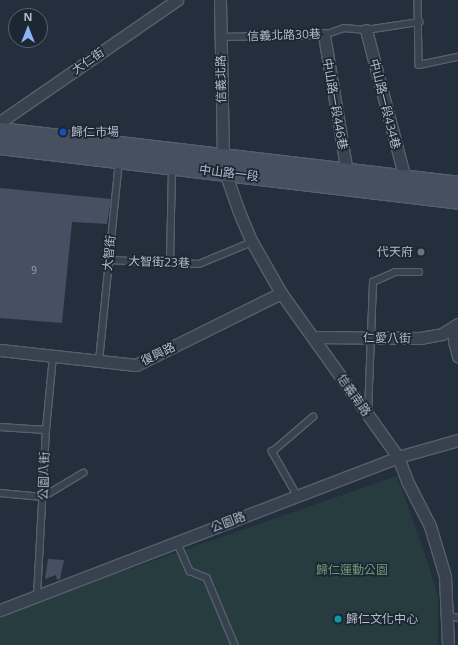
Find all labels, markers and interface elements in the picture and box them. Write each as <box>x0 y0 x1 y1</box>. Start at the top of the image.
north arrow <box>8 8 48 48</box>
text: N <box>24 9 32 24</box>
street label: 信義北路30巷 <box>247 27 321 43</box>
street label: 大仁街 <box>69 45 107 77</box>
street label: 信義北路 <box>213 55 229 103</box>
street label: 中山路一段446巷 <box>320 57 350 151</box>
street label: 中山路一段434巷 <box>367 57 403 151</box>
place label: 歸仁市場 <box>71 125 119 139</box>
marker: 歸仁市場 <box>58 127 68 137</box>
street label: 中山路一段 <box>198 162 260 184</box>
street label: 大智街 <box>100 234 118 272</box>
place label: 代天府 <box>377 245 413 259</box>
marker: 代天府 <box>416 247 426 257</box>
street label: 大智街23巷 <box>128 254 190 270</box>
house number: 9 <box>31 265 37 277</box>
street label: 仁愛八街 <box>363 330 411 346</box>
street label: 復興路 <box>139 340 177 368</box>
street label: 信義南路 <box>334 371 374 419</box>
street label: 公園八街 <box>36 452 52 500</box>
street label: 公園路 <box>209 509 247 535</box>
park label: 歸仁運動公園 <box>316 563 388 577</box>
place label: 歸仁文化中心 <box>346 612 418 626</box>
marker: 歸仁文化中心 <box>333 614 343 624</box>

